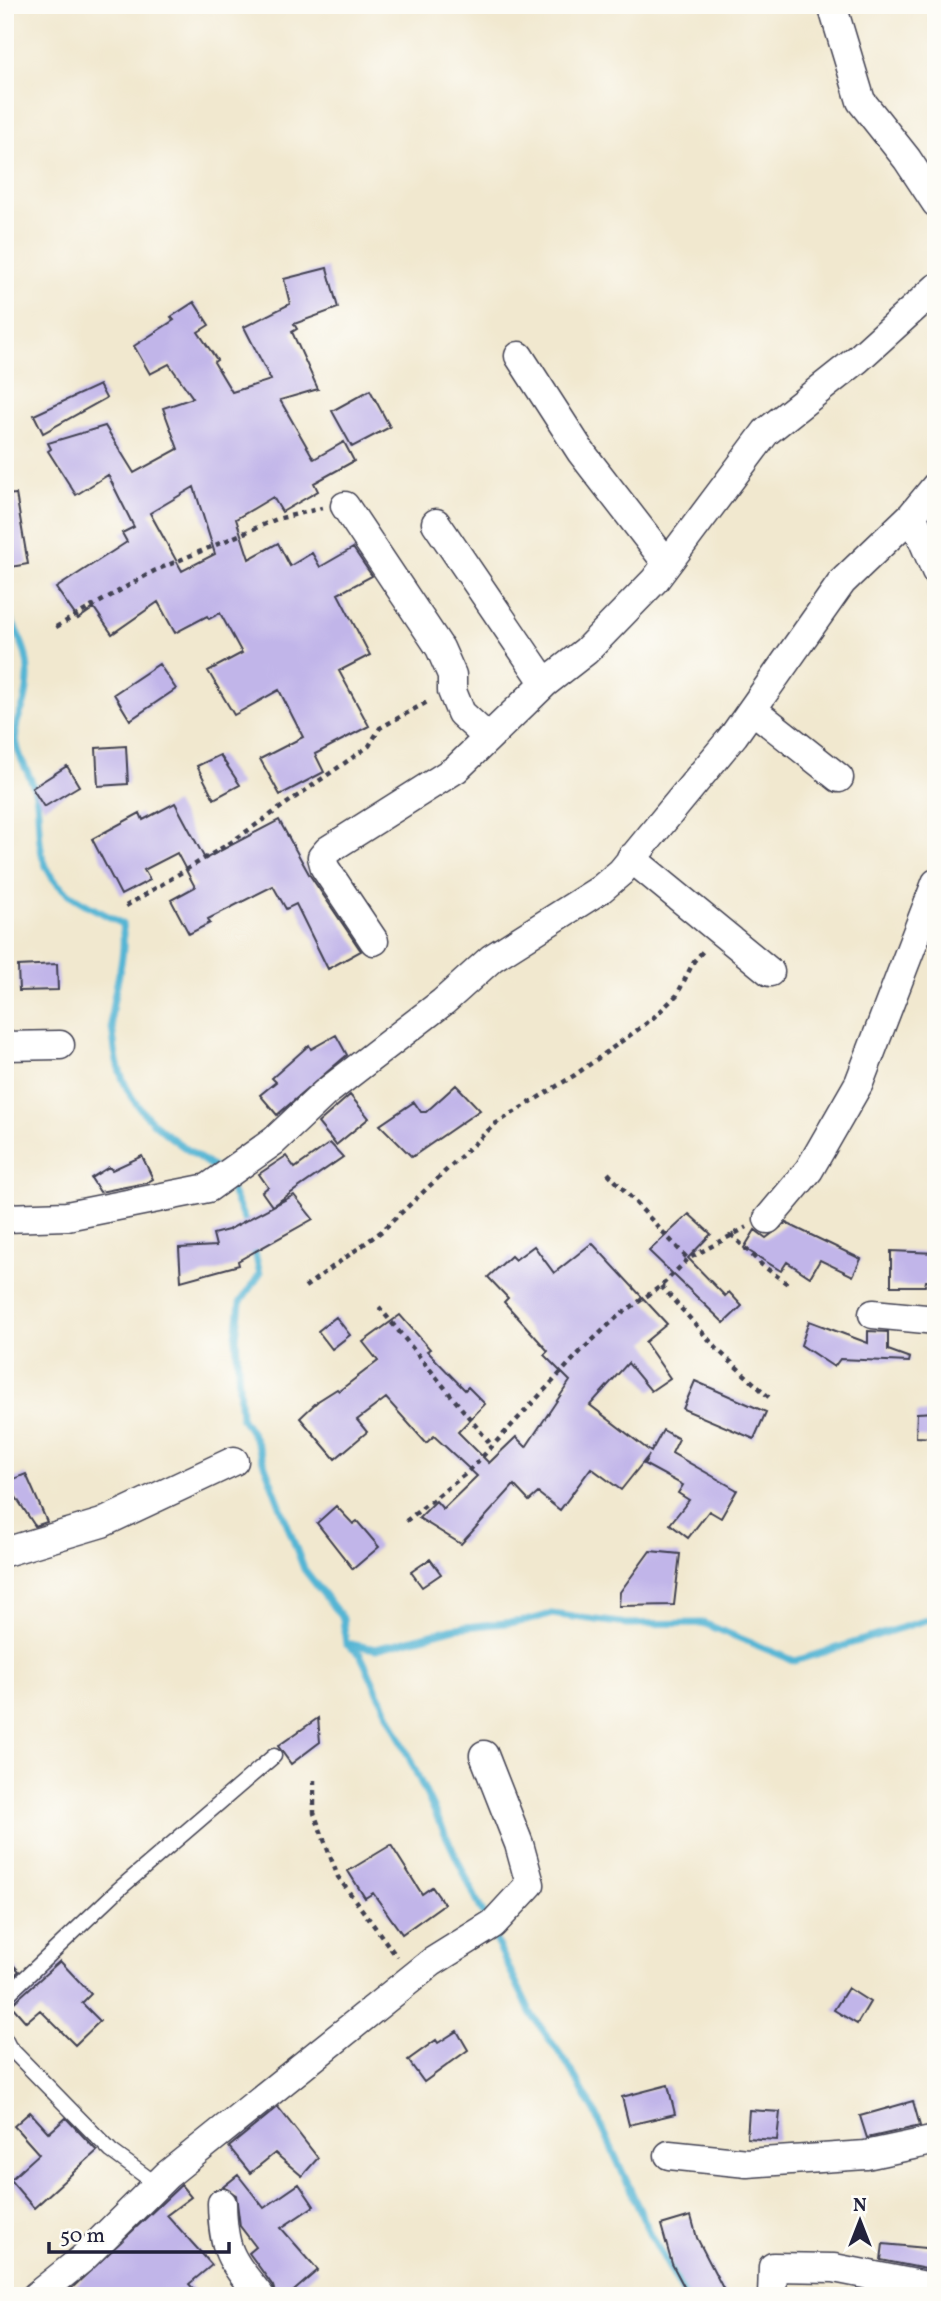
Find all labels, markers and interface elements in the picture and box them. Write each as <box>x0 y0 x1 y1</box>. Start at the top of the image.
north arrow <box>825 2186 895 2256</box>
text: N <box>853 2193 867 2219</box>
scale bar <box>49 2210 229 2254</box>
text: 50 m <box>60 2222 105 2251</box>

